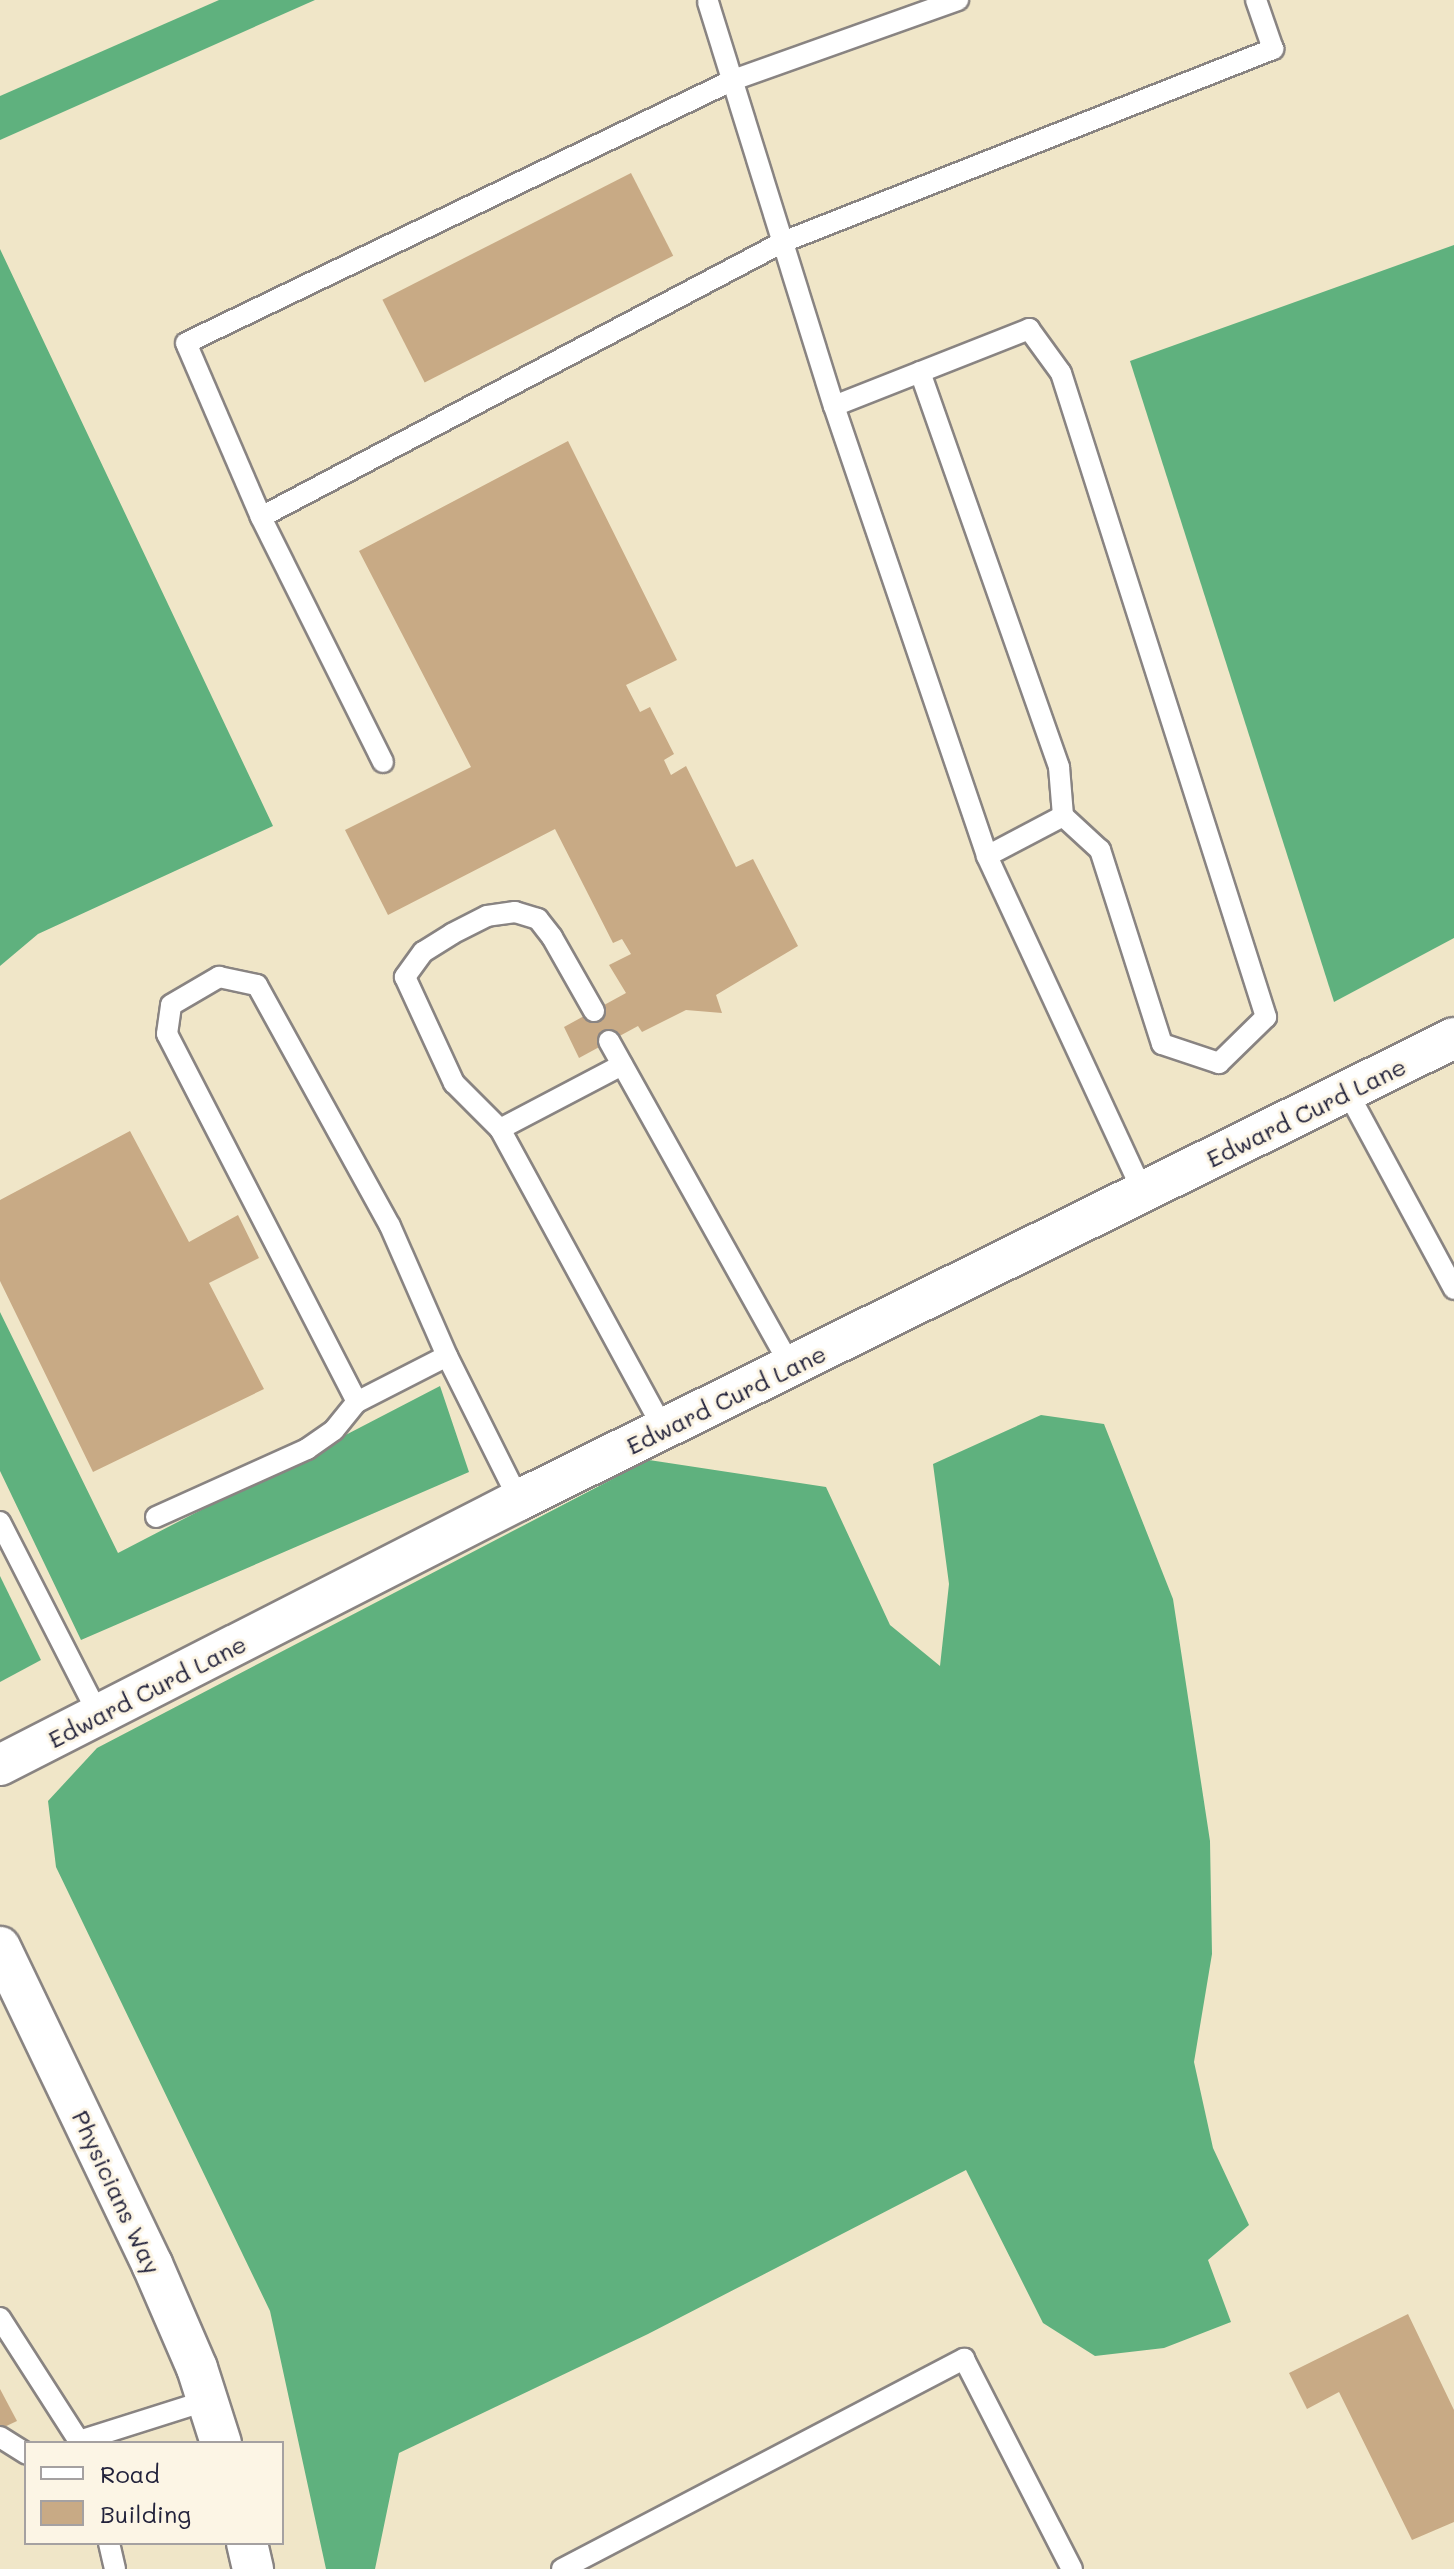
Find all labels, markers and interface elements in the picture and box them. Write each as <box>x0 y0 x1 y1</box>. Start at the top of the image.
street label: Edward Curd Lane <box>1202 1051 1410 1173</box>
street label: Edward Curd Lane <box>622 1338 830 1460</box>
street label: Edward Curd Lane <box>43 1629 251 1753</box>
street label: Physicians Way <box>66 2106 168 2278</box>
legend <box>24 2441 284 2545</box>
text: Road <box>100 2458 160 2489</box>
text: Building <box>100 2498 191 2529</box>

